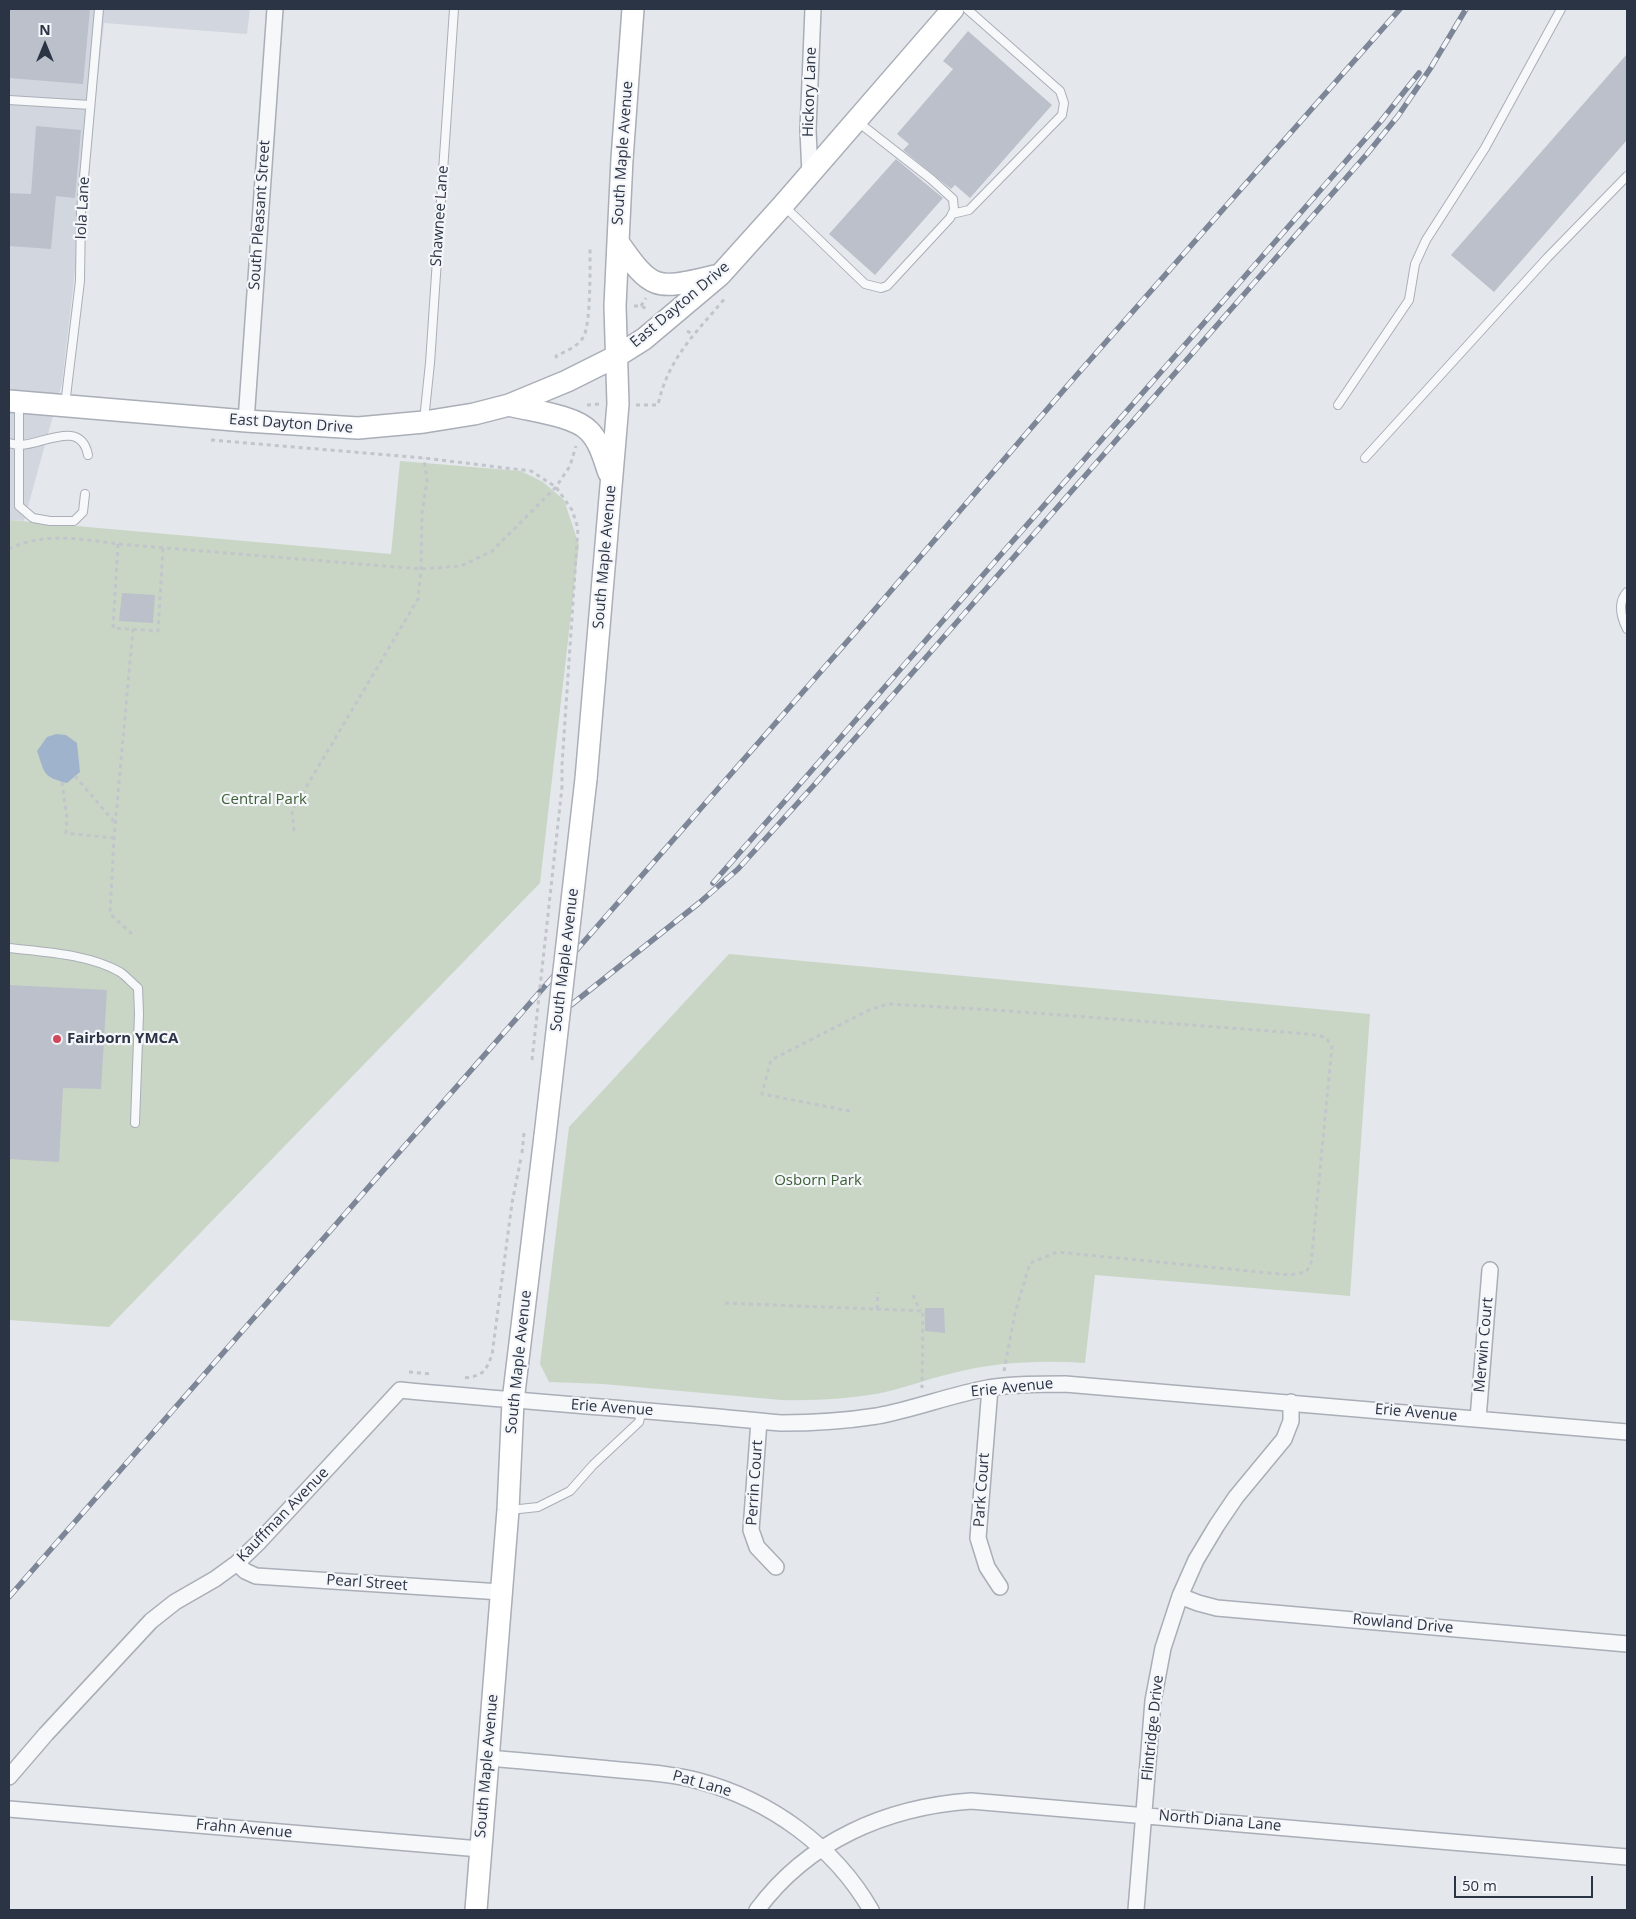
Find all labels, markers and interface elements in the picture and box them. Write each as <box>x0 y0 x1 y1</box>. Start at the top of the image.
north arrow <box>20 20 70 70</box>
text: N <box>39 20 51 39</box>
street label: Hickory Lane <box>799 47 821 137</box>
street label: South Maple Avenue <box>609 80 637 226</box>
street label: South Pleasant Street <box>246 139 274 291</box>
street label: Shawnee Lane <box>427 165 453 267</box>
street label: Iola Lane <box>72 176 94 240</box>
street label: East Dayton Drive <box>627 258 733 352</box>
street label: East Dayton Drive <box>229 411 353 437</box>
street label: South Maple Avenue <box>590 484 620 630</box>
park label: Central Park <box>221 791 307 809</box>
street label: South Maple Avenue <box>547 887 583 1033</box>
place label: Fairborn YMCA <box>67 1030 178 1048</box>
marker: Fairborn YMCA <box>51 1033 63 1045</box>
park label: Osborn Park <box>774 1172 862 1190</box>
street label: South Maple Avenue <box>503 1289 535 1435</box>
street label: Merwin Court <box>1471 1297 1497 1393</box>
street label: Erie Avenue <box>970 1375 1054 1401</box>
street label: Erie Avenue <box>570 1396 654 1420</box>
street label: Erie Avenue <box>1374 1400 1458 1426</box>
street label: Perrin Court <box>743 1440 767 1526</box>
street label: Park Court <box>970 1452 994 1528</box>
street label: Kauffman Avenue <box>233 1464 333 1566</box>
street label: Pearl Street <box>326 1571 408 1595</box>
street label: Rowland Drive <box>1352 1611 1454 1637</box>
street label: Flintridge Drive <box>1139 1674 1167 1782</box>
street label: South Maple Avenue <box>472 1693 502 1839</box>
street label: Pat Lane <box>670 1767 734 1801</box>
street label: North Diana Lane <box>1158 1807 1282 1835</box>
street label: Frahn Avenue <box>195 1816 293 1842</box>
scale bar <box>1456 1866 1595 1898</box>
text: 50 m <box>1462 1875 1497 1895</box>

